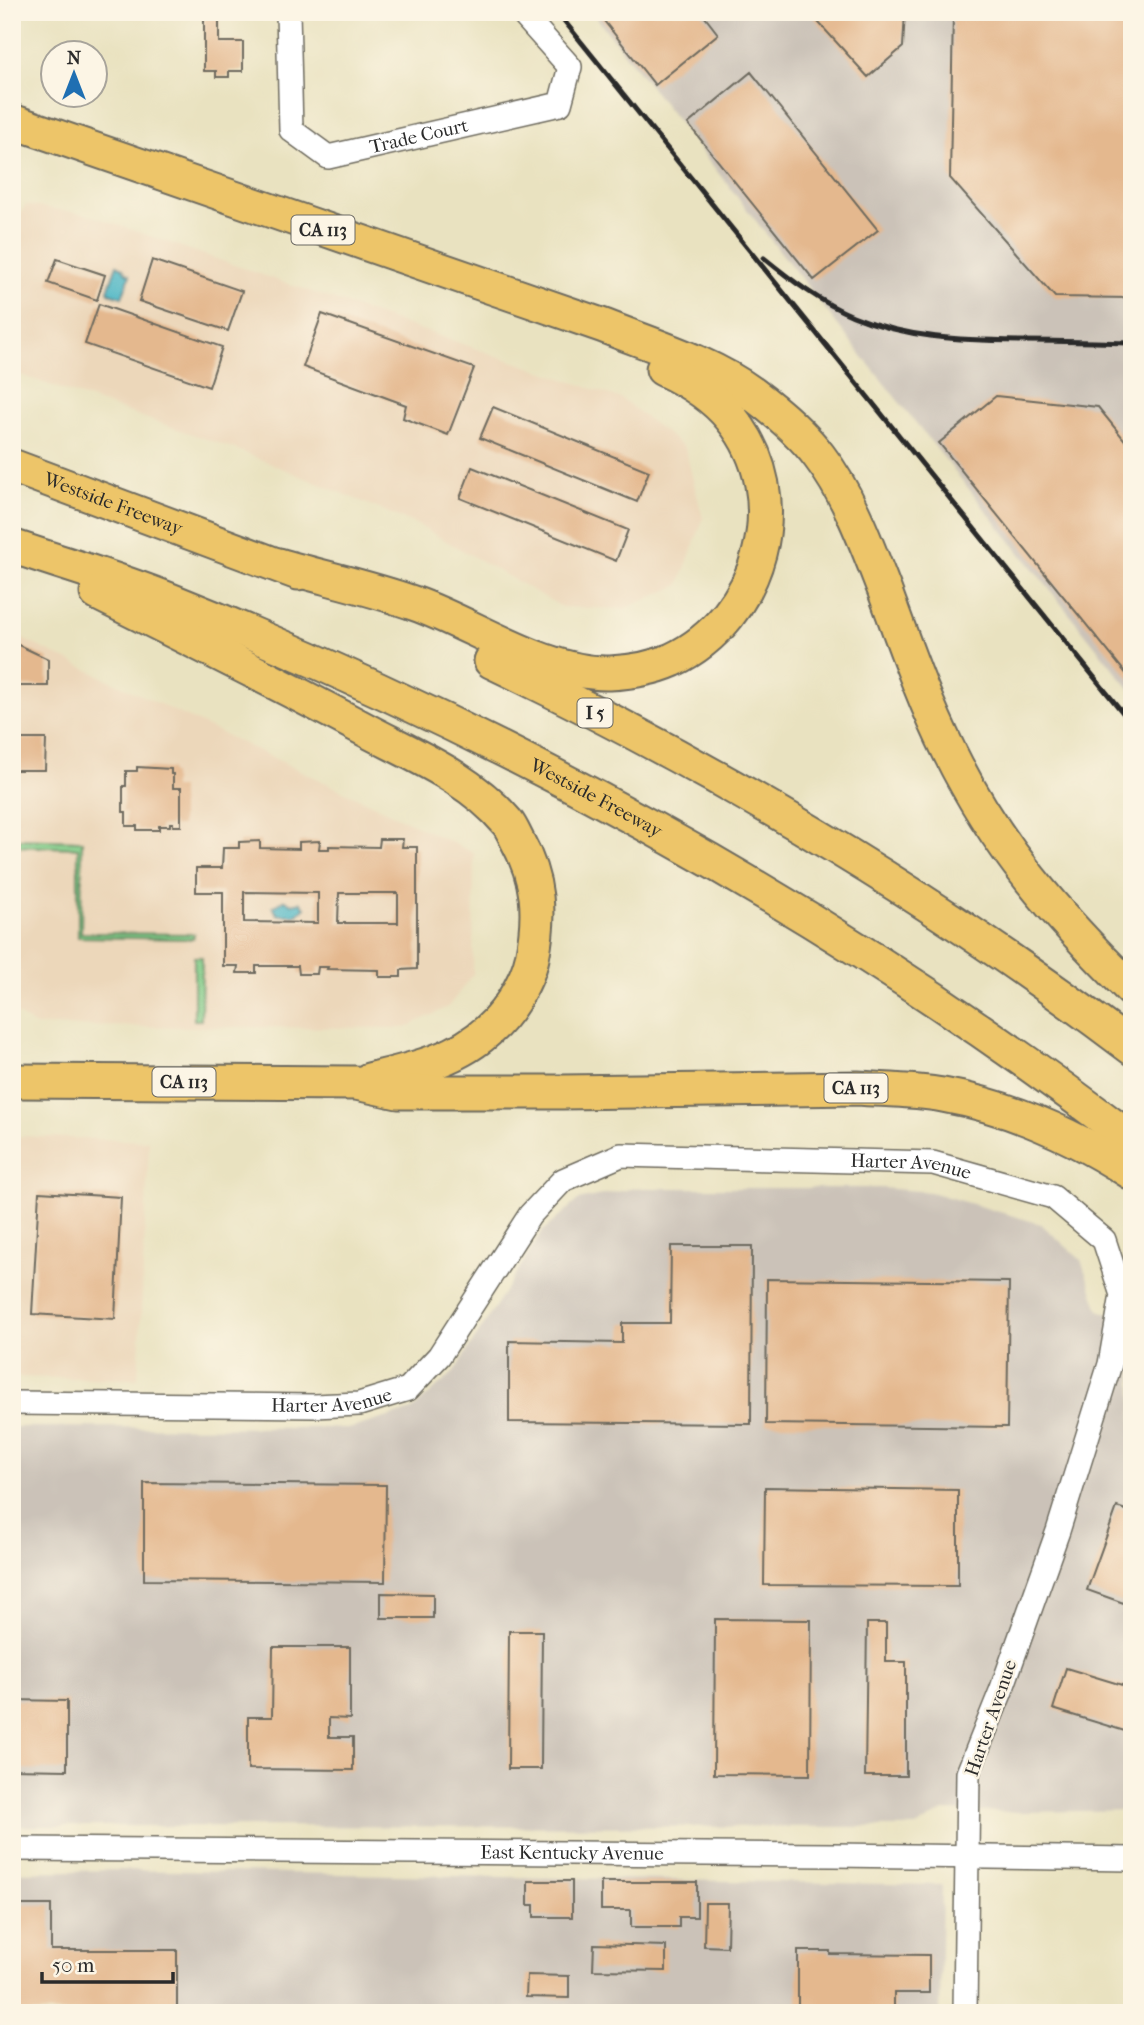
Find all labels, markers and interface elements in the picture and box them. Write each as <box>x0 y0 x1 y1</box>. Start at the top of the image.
north arrow <box>38 38 108 108</box>
text: N <box>67 47 82 69</box>
street label: Trade Court <box>367 114 470 158</box>
road number: CA 113 <box>292 215 354 244</box>
street label: Westside Freeway <box>40 468 186 540</box>
road number: I 5 <box>578 698 612 728</box>
street label: Westside Freeway <box>525 754 667 843</box>
road number: CA 113 <box>152 1068 216 1097</box>
road number: CA 113 <box>824 1073 888 1102</box>
street label: Harter Avenue <box>850 1150 974 1184</box>
street label: Harter Avenue <box>271 1384 395 1417</box>
street label: Harter Avenue <box>961 1657 1021 1779</box>
street label: East Kentucky Avenue <box>480 1841 664 1865</box>
scale bar <box>42 1941 173 1985</box>
text: 50 m <box>52 1953 95 1977</box>

